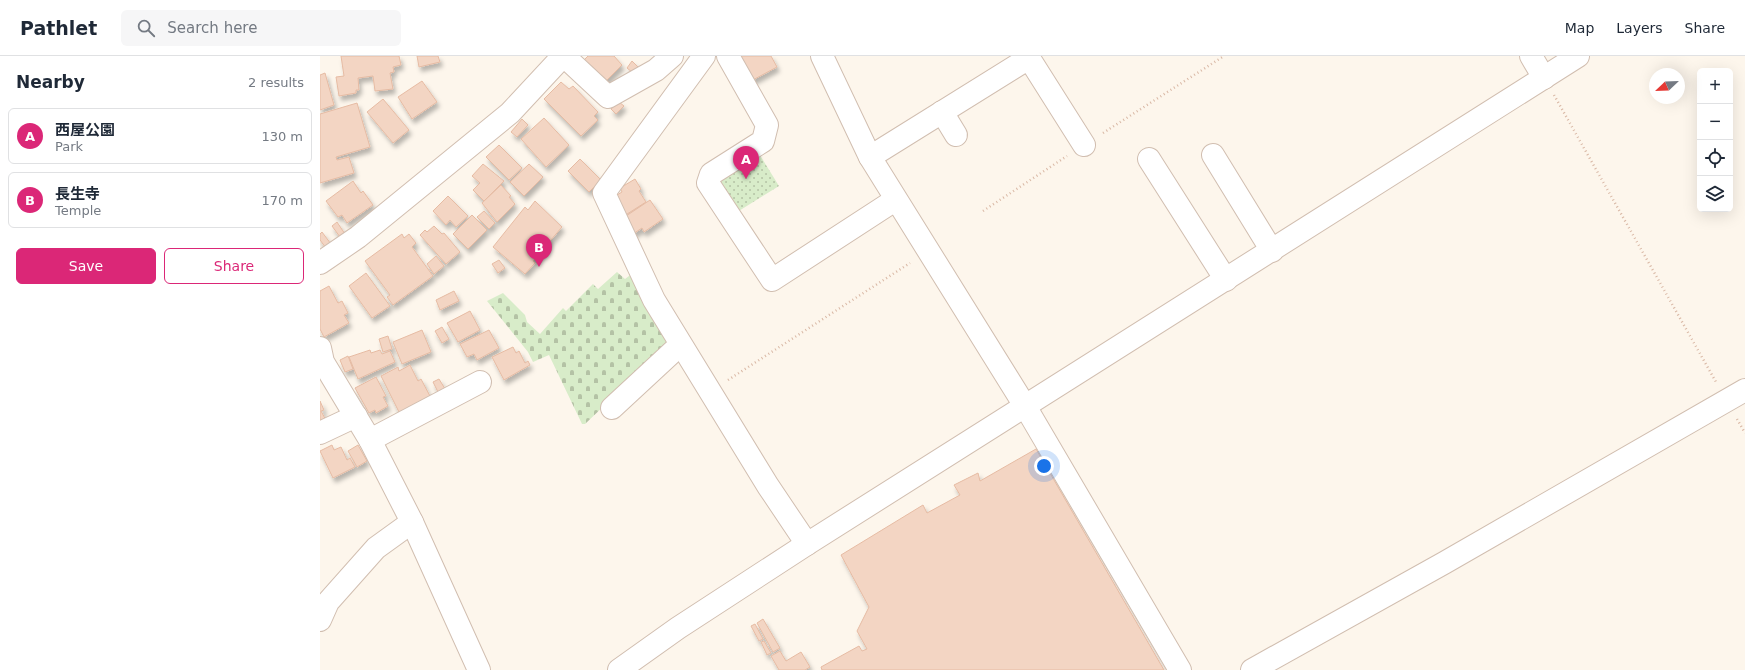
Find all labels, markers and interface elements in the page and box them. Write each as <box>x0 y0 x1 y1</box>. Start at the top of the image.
search box <box>121 10 401 46</box>
text: Pathlet <box>20 17 97 39</box>
icon: search <box>135 17 157 39</box>
text: Search here <box>167 19 257 37</box>
text: Map <box>1565 20 1594 36</box>
text: Layers <box>1616 20 1663 36</box>
text: Share <box>1685 20 1725 36</box>
north arrow <box>1649 68 1685 104</box>
map controls <box>1697 68 1733 212</box>
button: + <box>1697 68 1733 104</box>
text: Nearby <box>16 72 85 92</box>
text: 2 results <box>248 75 304 90</box>
button: − <box>1697 104 1733 140</box>
text: 西屋公園 <box>55 121 115 139</box>
text: A <box>25 129 35 144</box>
text: 130 m <box>261 129 303 144</box>
text: Park <box>55 139 83 154</box>
button: locate <box>1697 140 1733 176</box>
pin: A <box>733 146 759 179</box>
button: layers <box>1697 176 1733 212</box>
text: 長生寺 <box>55 185 100 203</box>
text: B <box>25 193 35 208</box>
text: 170 m <box>261 193 303 208</box>
text: Temple <box>55 203 101 218</box>
pin: B <box>526 234 552 267</box>
button: Save <box>16 248 156 284</box>
button: Share <box>164 248 304 284</box>
your location <box>1034 456 1054 476</box>

